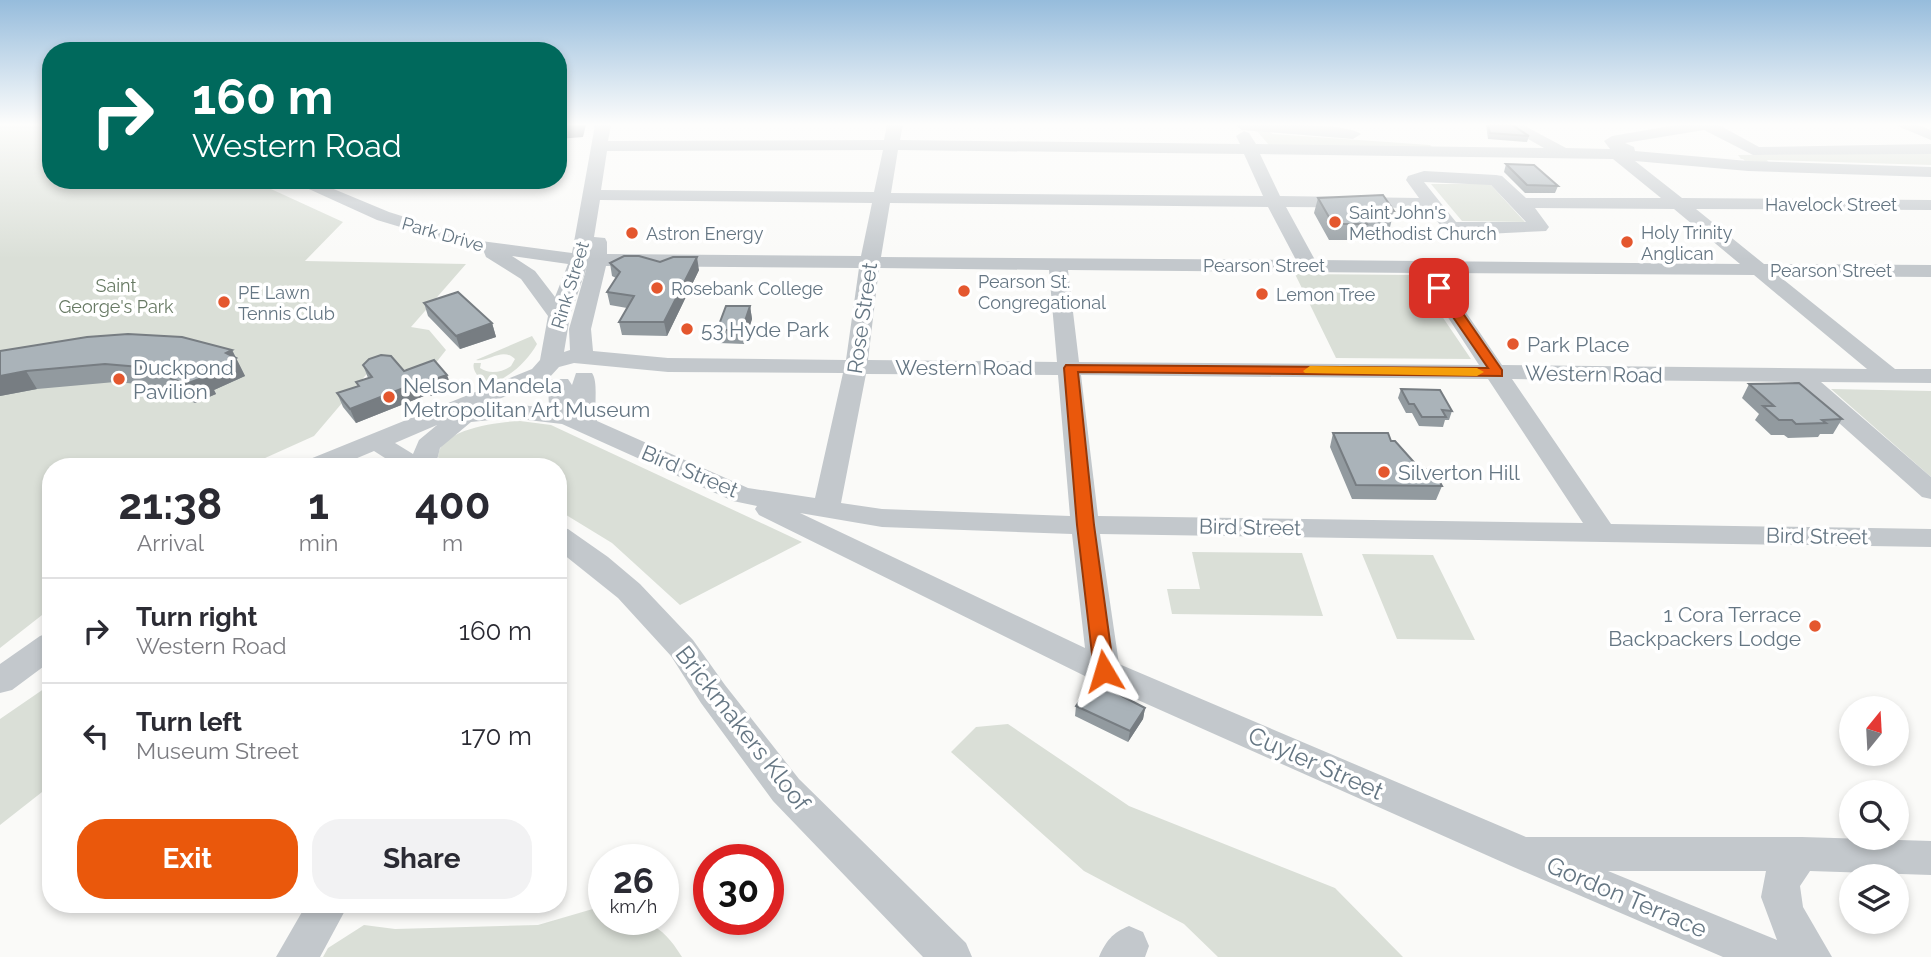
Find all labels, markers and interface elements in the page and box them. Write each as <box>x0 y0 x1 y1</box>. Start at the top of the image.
text: 160 m <box>192 68 333 125</box>
icon: right <box>77 70 168 161</box>
text: Western Road <box>192 127 402 164</box>
street label: Havelock Street <box>1765 194 1897 215</box>
place label: Saint John's Methodist Church <box>1349 202 1497 244</box>
street label: Park Drive <box>400 212 487 256</box>
marker: Saint John's Methodist Church <box>1327 214 1343 230</box>
place label: Holy Trinity Anglican <box>1641 222 1733 264</box>
place label: Astron Energy <box>646 223 764 244</box>
marker: Astron Energy <box>624 225 640 241</box>
marker: Holy Trinity Anglican <box>1619 234 1635 250</box>
street label: Rink Street <box>547 239 593 331</box>
street label: Pearson Street <box>1203 255 1325 276</box>
pin <box>1409 258 1469 318</box>
street label: Pearson Street <box>1770 260 1892 281</box>
street label: Rose Street <box>842 261 882 375</box>
icon: arrive <box>1420 269 1458 307</box>
place label: Pearson St. Congregational <box>978 271 1106 313</box>
park label: Saint George's Park <box>58 275 174 317</box>
place label: Rosebank College <box>671 278 824 299</box>
marker: Rosebank College <box>649 280 665 296</box>
place label: PE Lawn Tennis Club <box>238 282 335 324</box>
marker: Pearson St. Congregational <box>956 283 972 299</box>
place label: Lemon Tree <box>1276 284 1376 305</box>
marker: Lemon Tree <box>1254 286 1270 302</box>
marker: PE Lawn Tennis Club <box>216 294 232 310</box>
place label: 53 Hyde Park <box>701 317 829 342</box>
marker: 53 Hyde Park <box>679 321 695 337</box>
place label: Park Place <box>1527 332 1629 357</box>
marker: Park Place <box>1505 336 1521 352</box>
place label: Duckpond Pavilion <box>133 355 234 404</box>
street label: Western Road <box>895 355 1033 380</box>
street label: Western Road <box>1525 360 1663 388</box>
marker: Duckpond Pavilion <box>111 371 127 387</box>
place label: Nelson Mandela Metropolitan Art Museum <box>403 373 650 422</box>
marker: Nelson Mandela Metropolitan Art Museum <box>381 389 397 405</box>
street label: Bird Street <box>638 440 742 502</box>
place label: Silverton Hill <box>1398 460 1520 485</box>
marker: Silverton Hill <box>1376 464 1392 480</box>
text: 21:38 <box>119 480 222 529</box>
text: 1 <box>308 480 329 529</box>
text: 400 <box>415 480 490 529</box>
street label: Bird Street <box>1199 514 1301 540</box>
street label: Bird Street <box>1766 523 1868 549</box>
text: Arrival <box>137 529 204 556</box>
text: min <box>299 529 338 556</box>
text: m <box>442 529 463 556</box>
text: Turn right <box>136 602 257 632</box>
place label: 1 Cora Terrace Backpackers Lodge <box>1608 602 1801 651</box>
icon: right <box>77 612 115 650</box>
text: 160 m <box>459 616 532 646</box>
marker: 1 Cora Terrace Backpackers Lodge <box>1807 618 1823 634</box>
text: Western Road <box>136 632 287 659</box>
position arrow <box>1067 634 1141 708</box>
street label: Brickmakers Kloof <box>670 640 817 817</box>
north arrow <box>1839 696 1909 766</box>
map controls <box>1839 696 1909 934</box>
text: Turn left <box>136 707 242 737</box>
icon: left <box>77 717 115 755</box>
street label: Cuyler Street <box>1244 720 1388 806</box>
text: 170 m <box>461 721 532 751</box>
text: Museum Street <box>136 737 299 764</box>
button: search <box>1839 780 1909 850</box>
button: Exit <box>77 819 298 899</box>
button: Share <box>312 819 532 899</box>
speed limit sign: 30 <box>693 844 784 935</box>
street label: Gordon Terrace <box>1543 850 1711 944</box>
text: 26 <box>613 860 654 901</box>
button: layers <box>1839 864 1909 934</box>
text: km/h <box>610 896 657 917</box>

